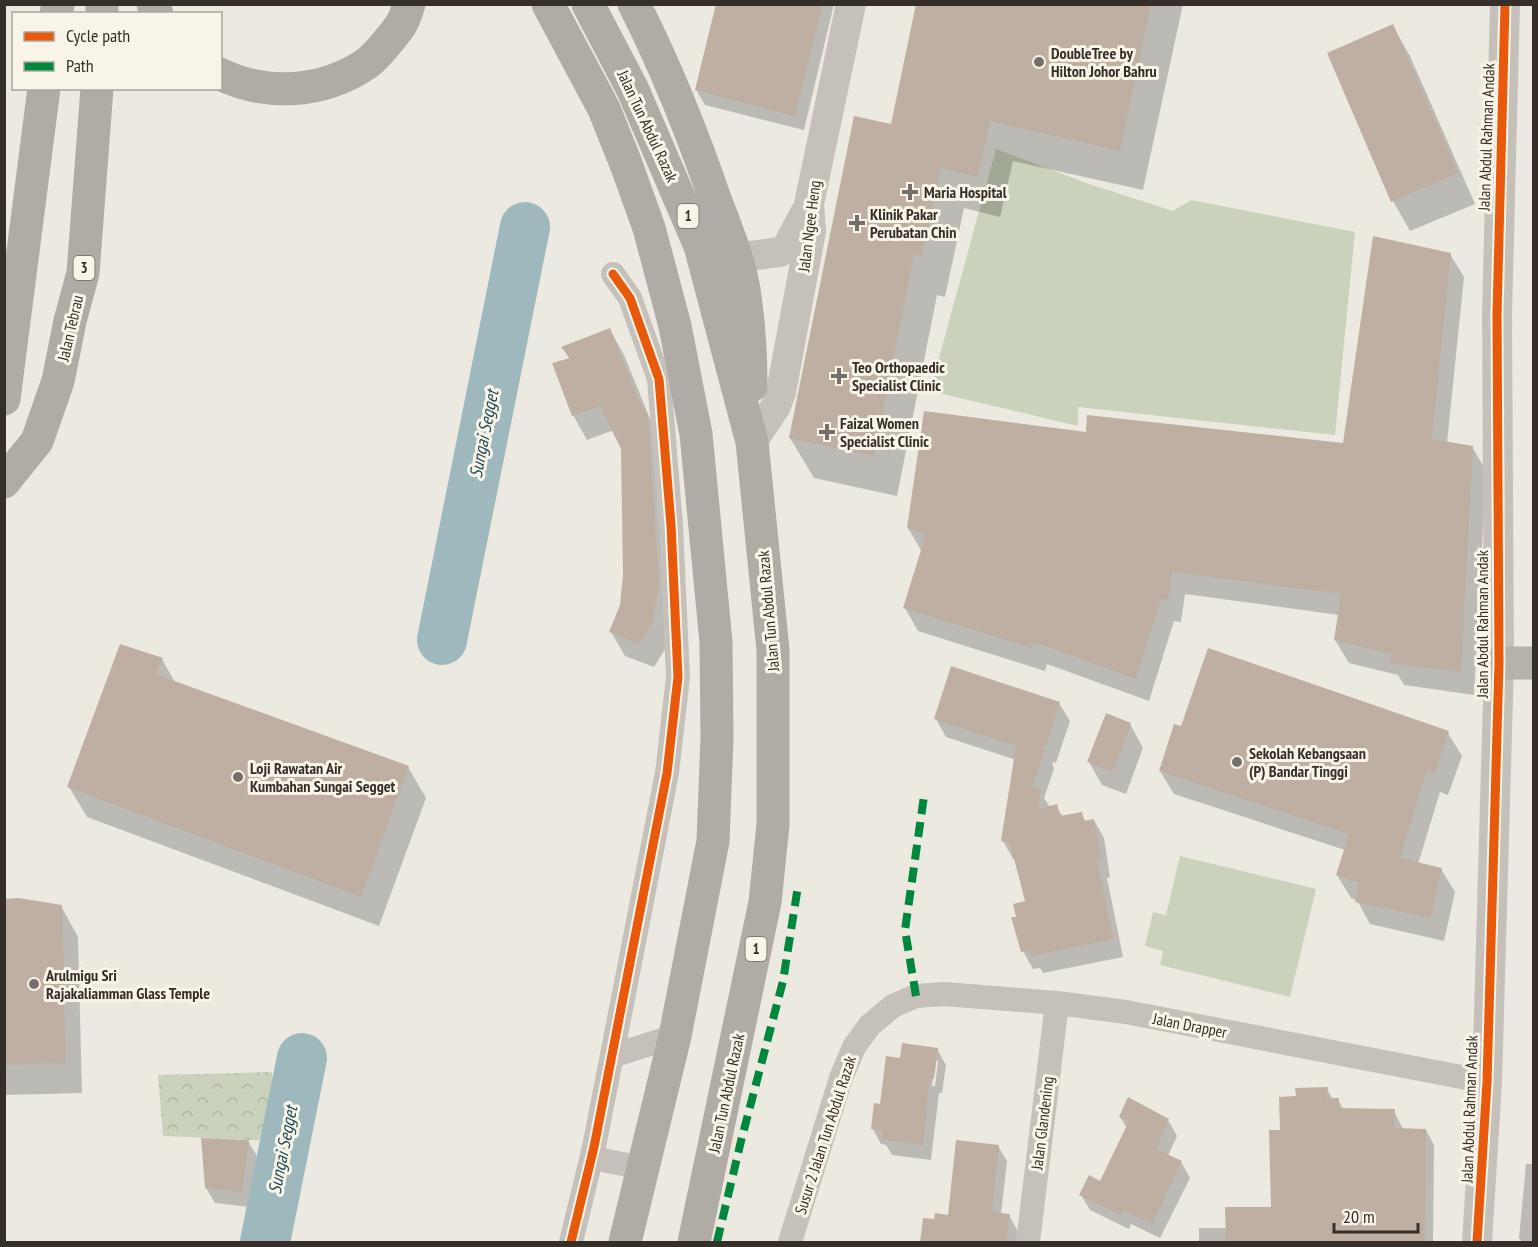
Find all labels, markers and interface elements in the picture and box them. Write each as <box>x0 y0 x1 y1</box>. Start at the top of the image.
legend <box>12 12 222 90</box>
text: Cycle path <box>66 24 130 47</box>
place label: DoubleTree by Hilton Johor Bahru <box>1051 43 1157 81</box>
text: Path <box>66 54 94 77</box>
marker: DoubleTree by Hilton Johor Bahru <box>1032 55 1046 69</box>
street label: Jalan Abdul Rahman Andak <box>1473 62 1499 212</box>
street label: Jalan Tun Abdul Razak <box>613 66 683 186</box>
street label: Jalan Ngee Heng <box>793 179 825 274</box>
place label: Maria Hospital <box>924 182 1007 202</box>
marker: Maria Hospital <box>901 183 919 201</box>
road number: 1 <box>678 204 698 228</box>
place label: Klinik Pakar Perubatan Chin <box>870 204 956 242</box>
marker: Klinik Pakar Perubatan Chin <box>848 214 866 232</box>
road number: 3 <box>74 256 94 280</box>
street label: Jalan Tebrau <box>52 293 87 364</box>
place label: Teo Orthopaedic Specialist Clinic <box>852 357 945 395</box>
marker: Teo Orthopaedic Specialist Clinic <box>830 367 848 385</box>
water label: Sungai Segget <box>464 386 504 480</box>
place label: Faizal Women Specialist Clinic <box>840 413 929 451</box>
marker: Faizal Women Specialist Clinic <box>818 423 836 441</box>
street label: Jalan Tun Abdul Razak <box>753 549 783 673</box>
street label: Jalan Abdul Rahman Andak <box>1472 549 1492 699</box>
place label: Sekolah Kebangsaan (P) Bandar Tinggi <box>1249 743 1366 781</box>
marker: Sekolah Kebangsaan (P) Bandar Tinggi <box>1230 755 1244 769</box>
place label: Loji Rawatan Air Kumbahan Sungai Segget <box>250 758 396 796</box>
marker: Loji Rawatan Air Kumbahan Sungai Segget <box>231 770 245 784</box>
road number: 1 <box>746 937 766 961</box>
place label: Arulmigu Sri Rajakaliamman Glass Temple <box>45 965 210 1003</box>
marker: Arulmigu Sri Rajakaliamman Glass Temple <box>27 977 41 991</box>
street label: Jalan Drapper <box>1150 1008 1229 1042</box>
street label: Jalan Tun Abdul Razak <box>703 1031 749 1155</box>
street label: Jalan Abdul Rahman Andak <box>1456 1034 1482 1184</box>
street label: Susur 2 Jalan Tun Abdul Razak <box>790 1052 860 1217</box>
street label: Jalan Glandening <box>1026 1075 1058 1172</box>
water label: Sungai Segget <box>263 1102 303 1196</box>
scale bar <box>1334 1196 1418 1234</box>
text: 20 m <box>1343 1205 1375 1228</box>

